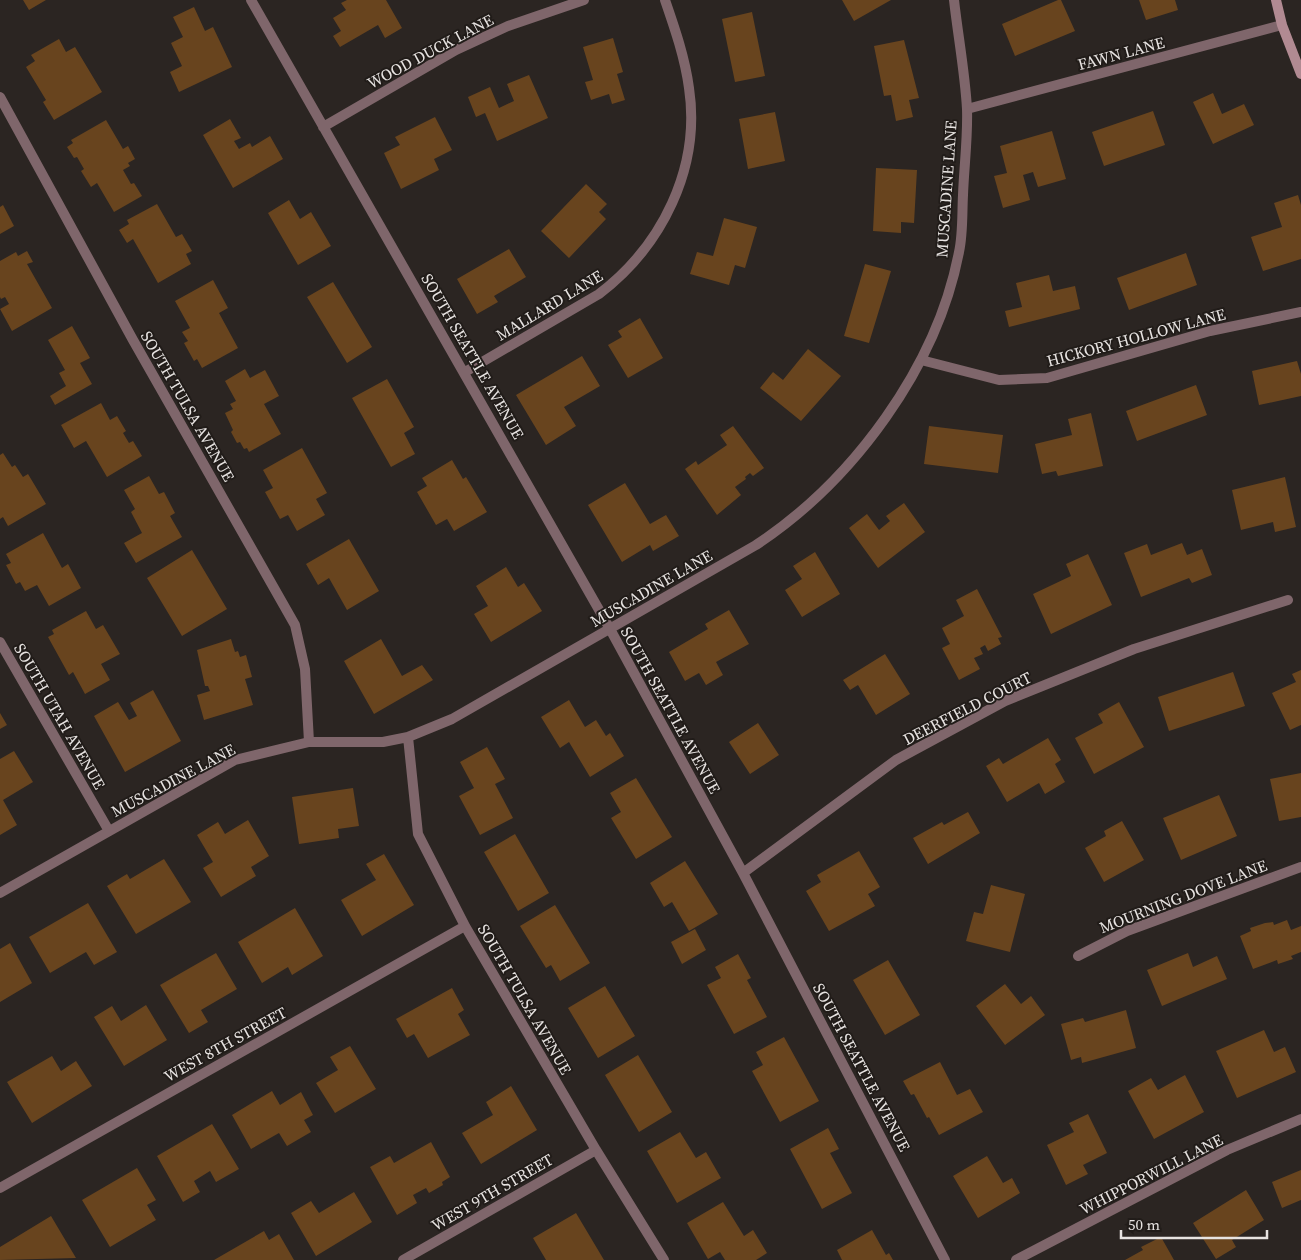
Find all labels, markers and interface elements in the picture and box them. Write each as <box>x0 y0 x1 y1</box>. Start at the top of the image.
street label: WOOD DUCK LANE <box>363 8 497 94</box>
street label: FAWN LANE <box>1075 31 1167 75</box>
street label: MUSCADINE LANE <box>930 119 962 258</box>
street label: MALLARD LANE <box>492 264 607 346</box>
street label: SOUTH SEATTLE AVENUE <box>417 269 530 443</box>
street label: HICKORY HOLLOW LANE <box>1044 302 1228 372</box>
street label: SOUTH TULSA AVENUE <box>136 327 240 486</box>
street label: MUSCADINE LANE <box>586 544 716 632</box>
street label: SOUTH SEATTLE AVENUE <box>616 623 726 798</box>
street label: SOUTH UTAH AVENUE <box>9 639 111 793</box>
street label: DEERFIELD COURT <box>899 666 1035 750</box>
street label: MUSCADINE LANE <box>107 738 239 822</box>
street label: MOURNING DOVE LANE <box>1096 854 1270 938</box>
street label: SOUTH TULSA AVENUE <box>473 920 577 1079</box>
street label: SOUTH SEATTLE AVENUE <box>808 979 916 1155</box>
street label: WEST 8TH STREET <box>160 1001 291 1087</box>
street label: WHIPPORWILL LANE <box>1076 1128 1227 1220</box>
street label: WEST 9TH STREET <box>427 1148 557 1236</box>
scale bar <box>1121 1208 1267 1240</box>
text: 50 m <box>1128 1214 1160 1235</box>

